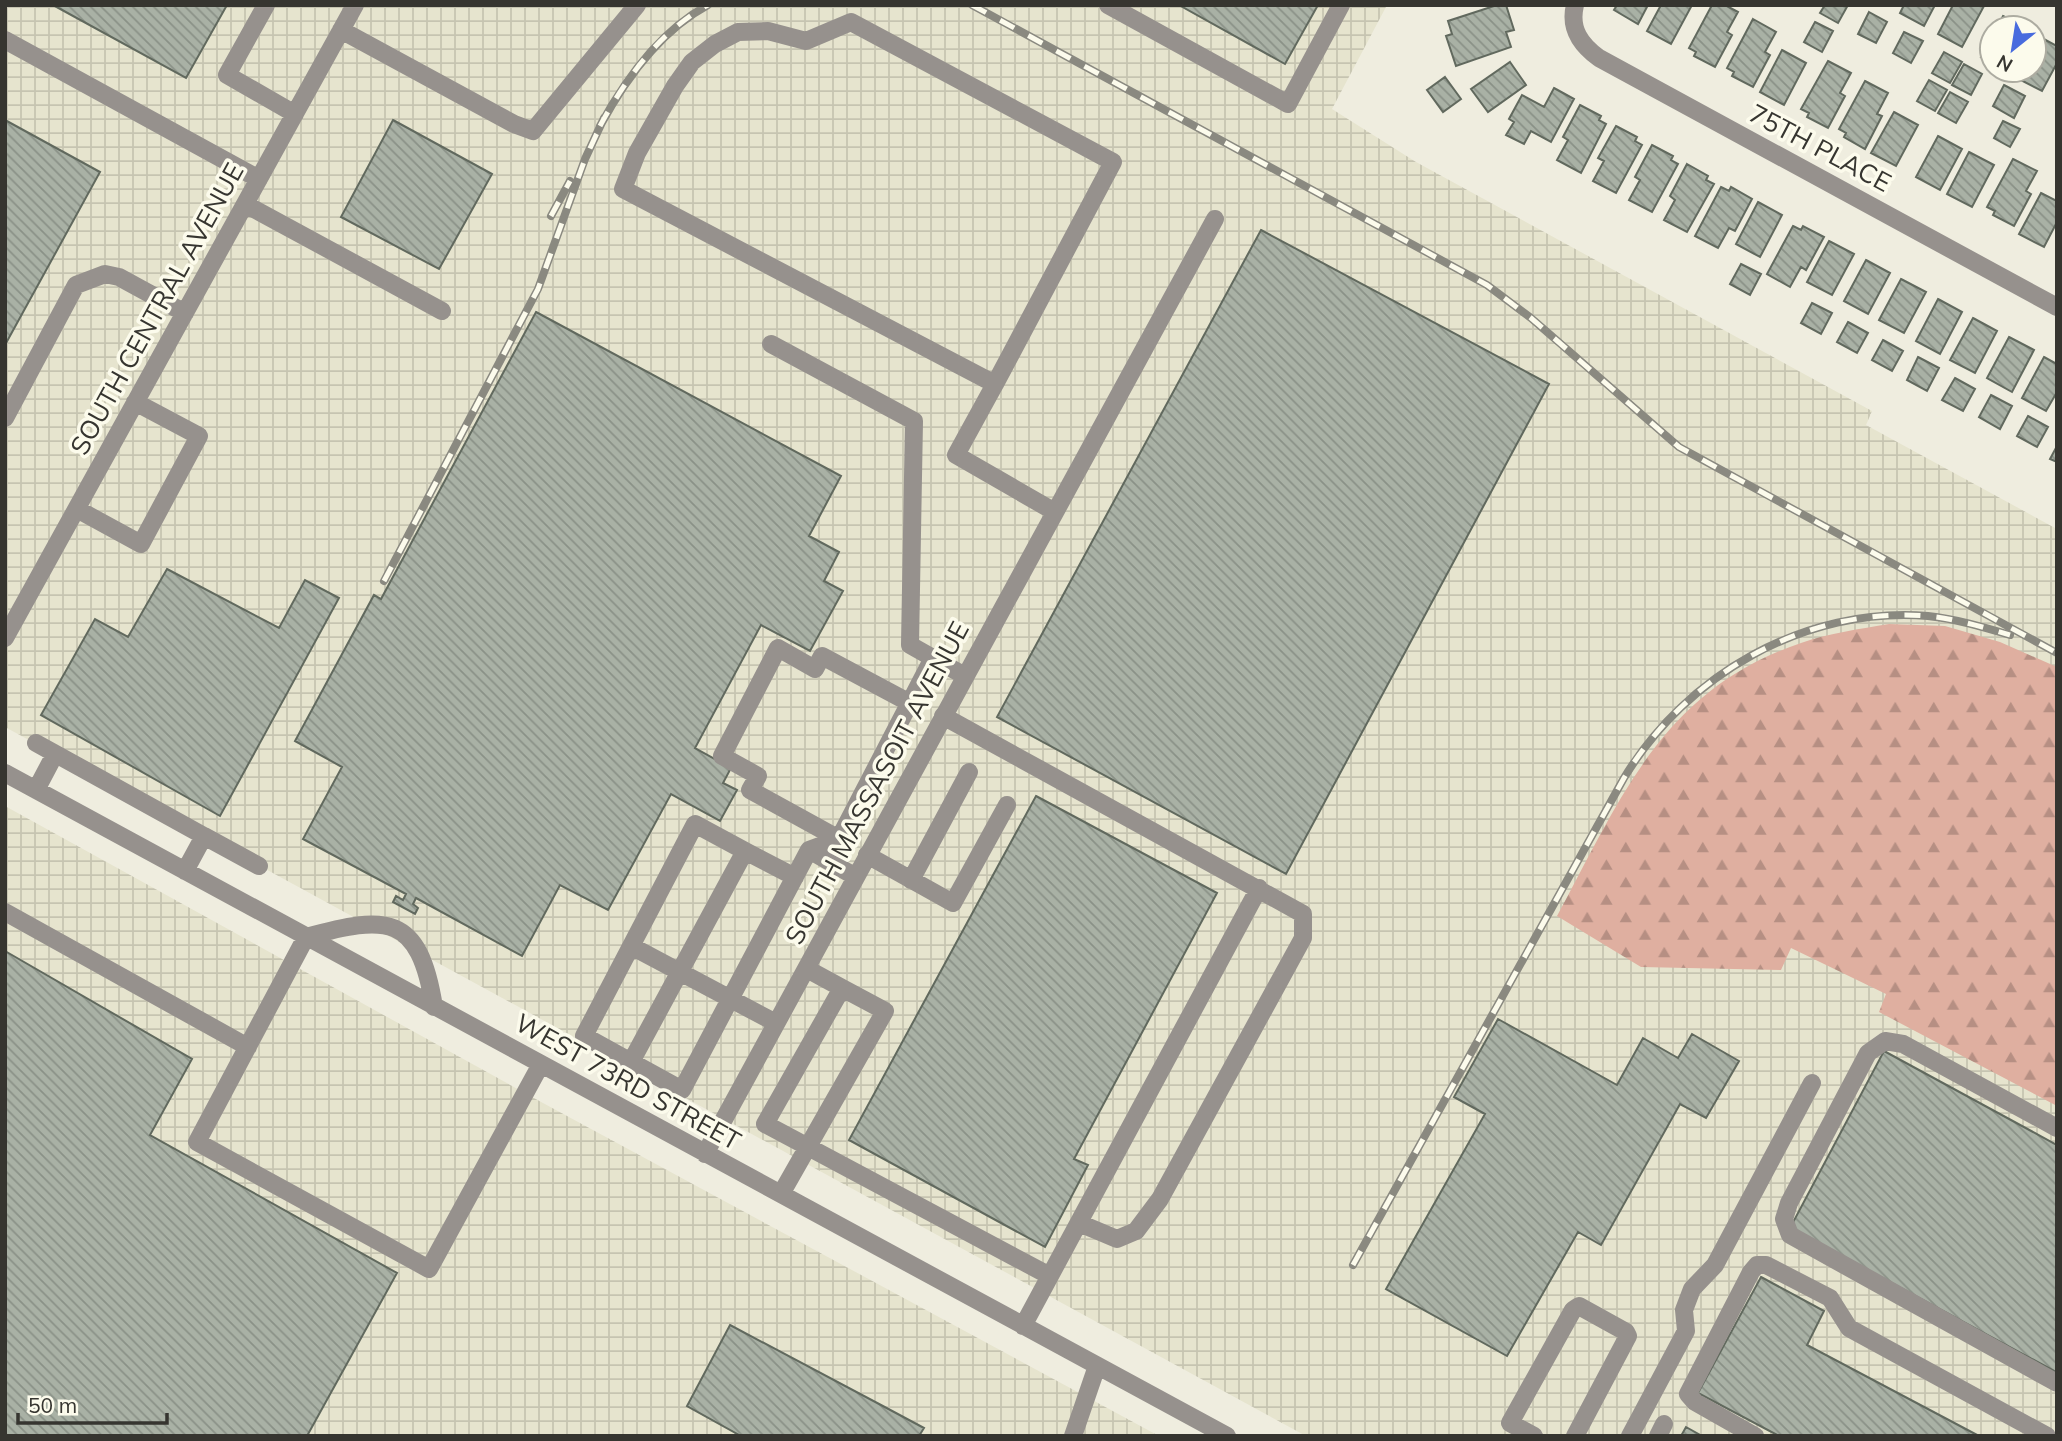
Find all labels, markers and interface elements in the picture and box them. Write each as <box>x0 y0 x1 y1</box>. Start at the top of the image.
north arrow <box>1978 14 2048 84</box>
text: N <box>1992 50 2017 78</box>
street label: 75TH PLACE <box>1744 96 1897 199</box>
street label: SOUTH CENTRAL AVENUE <box>63 157 251 460</box>
street label: SOUTH MASSASOIT AVENUE <box>777 616 976 950</box>
street label: WEST 73RD STREET <box>510 1006 747 1157</box>
scale bar <box>18 1382 166 1426</box>
text: 50 m <box>28 1392 77 1418</box>

